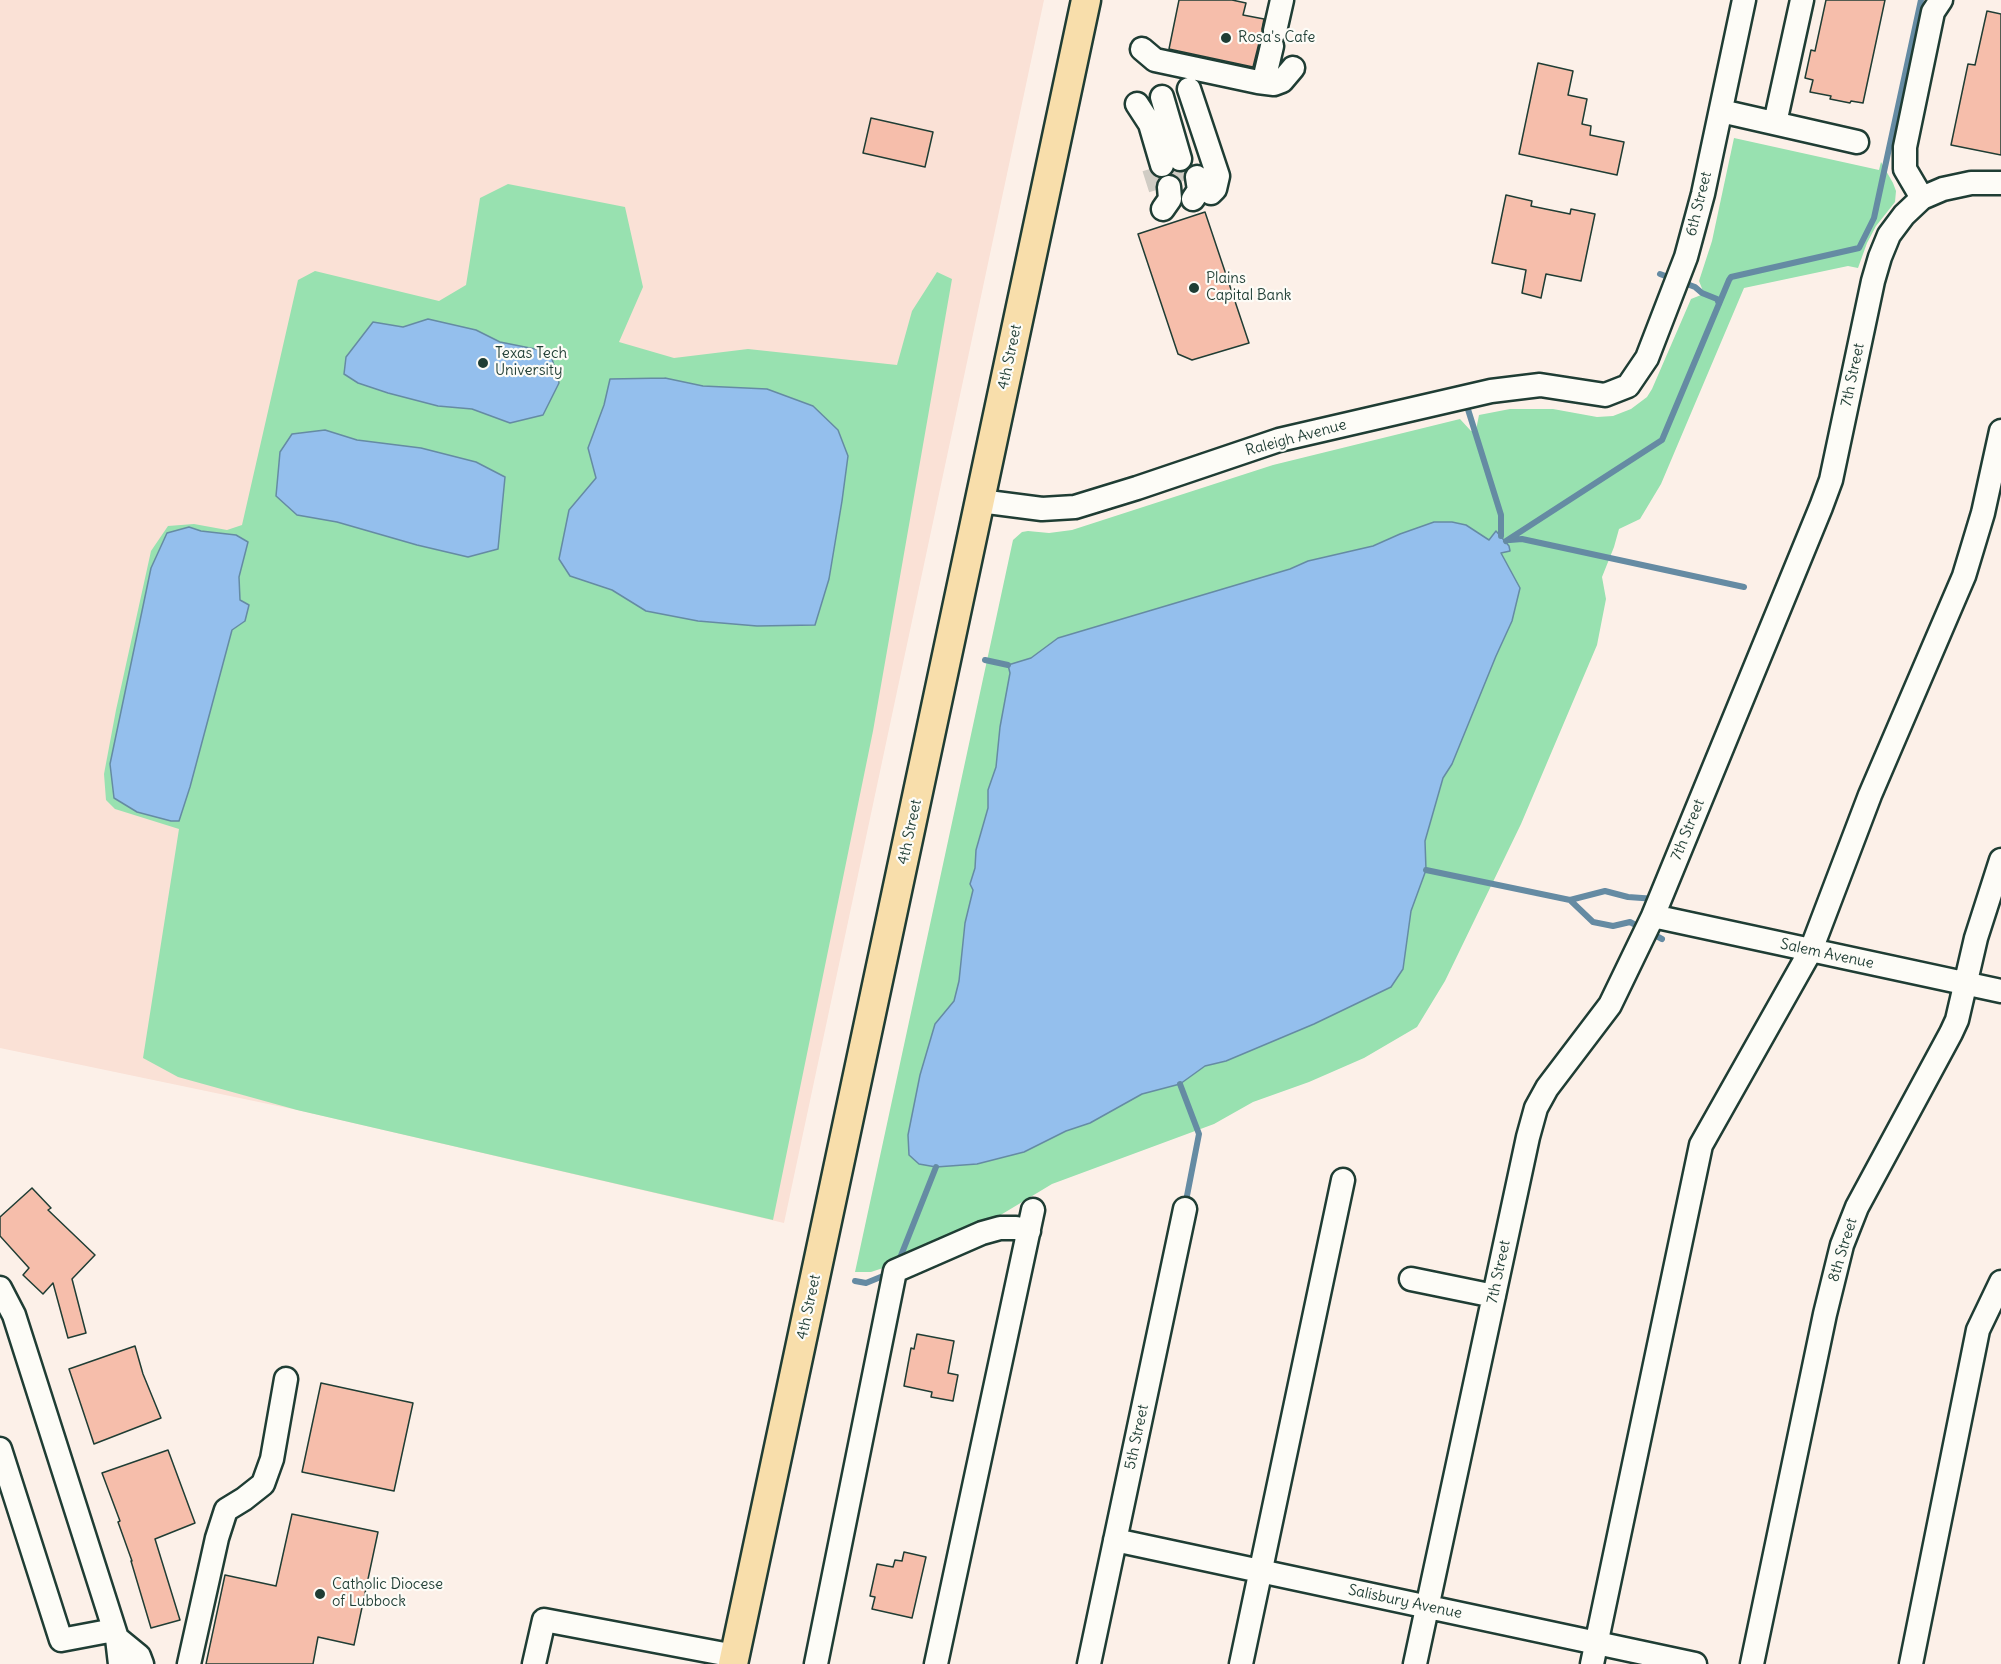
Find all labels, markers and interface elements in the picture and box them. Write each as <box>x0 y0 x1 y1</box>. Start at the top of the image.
place label: Rosa's Cafe <box>1238 29 1315 47</box>
marker: Rosa's Cafe <box>1219 31 1233 45</box>
street label: 6th Street <box>1682 170 1716 238</box>
place label: Plains Capital Bank <box>1206 270 1291 305</box>
marker: Plains Capital Bank <box>1187 281 1201 295</box>
street label: 4th Street <box>994 323 1026 391</box>
street label: 7th Street <box>1837 342 1869 408</box>
place label: Texas Tech University <box>495 345 567 380</box>
marker: Texas Tech University <box>476 356 490 370</box>
street label: Raleigh Avenue <box>1244 416 1348 460</box>
street label: 7th Street <box>1668 797 1708 863</box>
street label: 4th Street <box>894 798 926 866</box>
street label: Salem Avenue <box>1778 935 1876 973</box>
street label: 8th Street <box>1825 1216 1861 1284</box>
street label: 7th Street <box>1483 1239 1515 1305</box>
street label: 4th Street <box>793 1273 825 1341</box>
street label: 5th Street <box>1121 1403 1153 1471</box>
place label: Catholic Diocese of Lubbock <box>332 1576 443 1611</box>
street label: Salisbury Avenue <box>1346 1581 1464 1623</box>
marker: Catholic Diocese of Lubbock <box>313 1587 327 1601</box>

